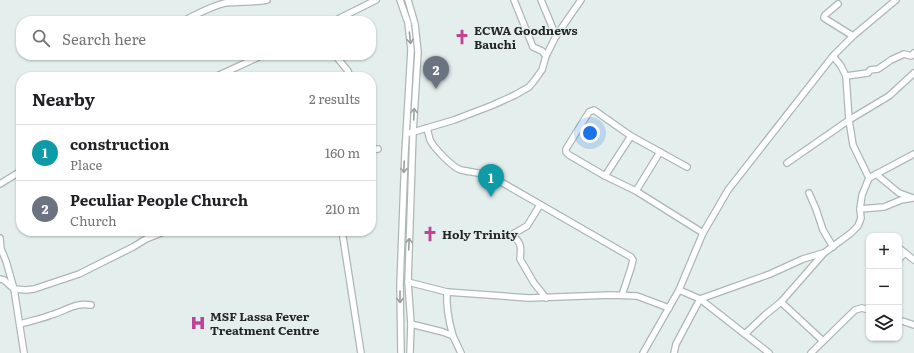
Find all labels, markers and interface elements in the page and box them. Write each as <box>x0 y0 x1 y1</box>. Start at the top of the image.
search box <box>16 16 376 60</box>
place label: ECWA Goodnews Bauchi <box>474 21 578 53</box>
icon: search <box>30 27 52 49</box>
text: Search here <box>62 27 146 50</box>
church icon: ECWA Goodnews Bauchi <box>453 28 471 46</box>
one-way arrow <box>406 31 413 44</box>
pin: 2 <box>423 56 449 89</box>
text: Nearby <box>32 86 95 111</box>
text: 2 results <box>309 89 360 108</box>
one-way arrow <box>410 108 418 121</box>
your location <box>580 123 600 143</box>
text: construction <box>70 132 169 155</box>
text: 1 <box>42 143 48 162</box>
text: 160 m <box>325 143 360 162</box>
text: Place <box>70 155 102 174</box>
one-way arrow <box>401 160 408 173</box>
pin: 1 <box>478 164 504 197</box>
text: Peculiar People Church <box>70 188 248 211</box>
text: 2 <box>42 199 48 218</box>
text: 210 m <box>325 199 360 218</box>
text: Church <box>70 211 117 230</box>
church icon: Holy Trinity <box>421 225 439 243</box>
place label: Holy Trinity <box>442 225 518 243</box>
map controls <box>866 233 902 341</box>
button: + <box>866 233 902 269</box>
one-way arrow <box>406 238 413 251</box>
button: − <box>866 269 902 305</box>
one-way arrow <box>396 290 404 303</box>
button: layers <box>866 305 902 341</box>
place label: MSF Lassa Fever Treatment Centre <box>210 307 319 339</box>
hospital icon: MSF Lassa Fever Treatment Centre <box>189 314 207 332</box>

